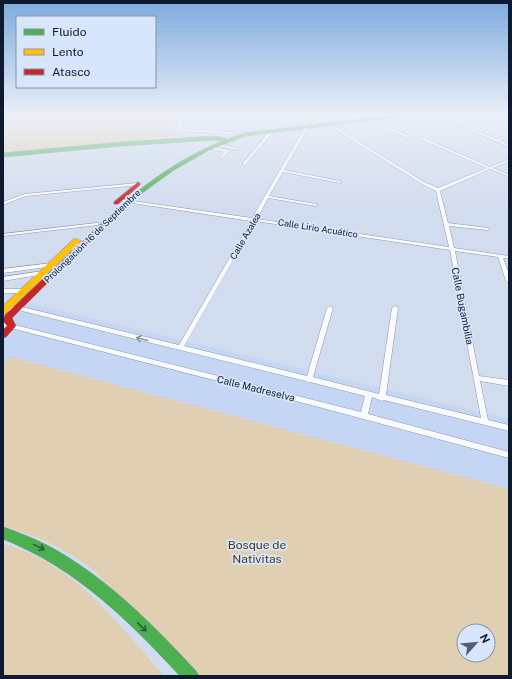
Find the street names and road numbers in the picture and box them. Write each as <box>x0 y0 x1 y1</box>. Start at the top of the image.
street label: Prolongación 16 de Septiembre <box>42 187 142 285</box>
street label: Calle Azalea <box>227 211 263 261</box>
street label: Calle Lirio Acuático <box>277 216 359 240</box>
street label: Calle Bugambilia <box>450 266 476 346</box>
street label: Calle Madreselva <box>216 373 296 403</box>

